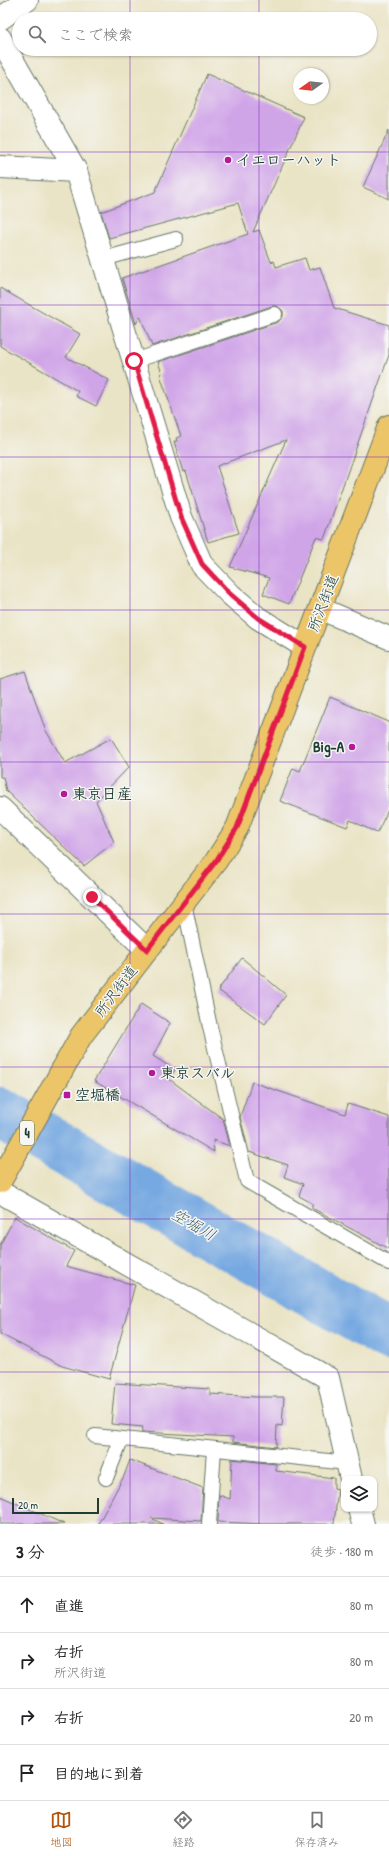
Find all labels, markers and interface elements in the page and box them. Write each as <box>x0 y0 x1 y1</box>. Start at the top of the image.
search box <box>12 12 377 56</box>
icon: search <box>26 23 48 45</box>
text: ここで検索 <box>58 24 133 45</box>
north arrow <box>293 68 329 104</box>
place label: イエローハット <box>236 149 341 170</box>
marker: イエローハット <box>223 155 233 165</box>
route start <box>125 352 143 370</box>
street label: 所沢街道 <box>302 571 343 635</box>
place label: Big-A <box>313 736 345 758</box>
marker: Big-A <box>347 742 357 752</box>
place label: 東京日産 <box>72 783 132 804</box>
marker: 東京日産 <box>59 789 69 799</box>
route end <box>83 888 101 906</box>
street label: 所沢街道 <box>89 960 142 1021</box>
place label: 東京スバル <box>160 1062 235 1083</box>
marker: 東京スバル <box>147 1068 157 1078</box>
place label: 空堀橋 <box>75 1084 120 1105</box>
marker: 空堀橋 <box>62 1090 72 1100</box>
road number: 4 <box>20 1121 34 1145</box>
water label: 空堀川 <box>168 1202 220 1246</box>
map controls <box>341 1476 377 1512</box>
button: layers <box>341 1476 377 1512</box>
scale bar <box>12 1496 99 1515</box>
text: 20 m <box>18 1498 38 1512</box>
text: 3 分 <box>16 1540 45 1563</box>
text: 徒歩 · 180 m <box>310 1542 373 1560</box>
icon: ahead <box>16 1594 38 1616</box>
text: 直進 <box>54 1595 84 1616</box>
text: 80 m <box>350 1596 373 1614</box>
text: 右折 <box>54 1641 84 1662</box>
icon: right <box>16 1650 38 1672</box>
text: 80 m <box>350 1652 373 1670</box>
text: 所沢街道 <box>54 1663 106 1681</box>
icon: right <box>16 1706 38 1728</box>
text: 右折 <box>54 1707 84 1728</box>
text: 20 m <box>349 1708 373 1726</box>
icon: arrive <box>16 1762 38 1784</box>
text: 目的地に到着 <box>54 1763 144 1784</box>
tab: 地図 <box>50 1809 72 1849</box>
tab: 経路 <box>172 1809 194 1849</box>
tab: 保存済み <box>295 1809 339 1849</box>

